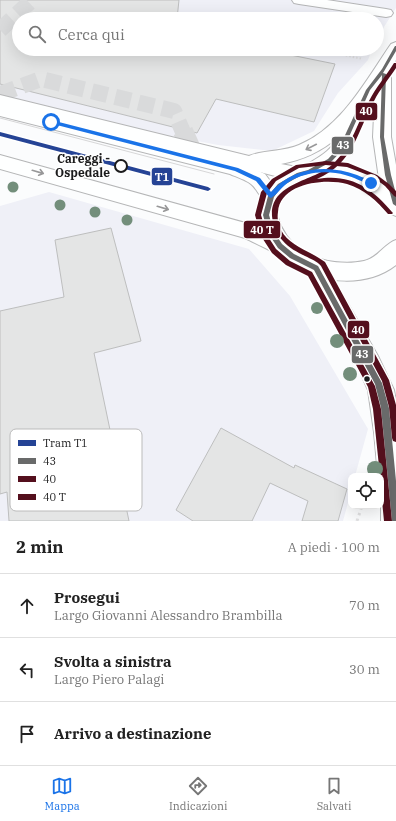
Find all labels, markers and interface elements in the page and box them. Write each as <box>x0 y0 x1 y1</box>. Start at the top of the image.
search box <box>12 12 384 56</box>
icon: search <box>26 23 48 45</box>
text: Cerca qui <box>58 25 125 44</box>
line badge: 40 <box>355 102 378 121</box>
text: 40 <box>359 104 373 118</box>
route start <box>42 113 60 131</box>
line badge: 43 <box>331 136 354 155</box>
text: 43 <box>336 138 350 152</box>
one-way arrow <box>306 144 318 151</box>
place label: Careggi - Ospedale <box>55 151 110 180</box>
marker: Careggi - Ospedale <box>114 159 128 173</box>
line badge: T1 <box>151 167 173 186</box>
one-way arrow <box>31 169 44 176</box>
text: T1 <box>155 170 170 184</box>
route end <box>362 174 380 192</box>
one-way arrow <box>156 205 169 212</box>
line badge: 40 T <box>243 220 281 239</box>
text: 40 T <box>250 223 274 237</box>
line badge: 40 <box>347 320 370 339</box>
text: 40 <box>351 323 365 337</box>
line badge: 43 <box>351 345 374 364</box>
text: 43 <box>355 347 369 361</box>
unlabelled marker <box>362 374 372 384</box>
legend <box>10 429 142 511</box>
text: Tram T1 <box>43 436 88 450</box>
text: 43 <box>43 454 56 468</box>
text: 40 <box>43 472 57 486</box>
map controls <box>348 473 384 509</box>
button: locate <box>348 473 384 509</box>
text: 40 T <box>43 490 66 504</box>
text: 2 min <box>16 536 64 558</box>
text: A piedi · 100 m <box>288 539 380 556</box>
text: Prosegui <box>54 588 120 607</box>
icon: ahead <box>16 595 38 617</box>
text: 70 m <box>349 597 380 614</box>
text: Largo Giovanni Alessandro Brambilla <box>54 607 283 624</box>
text: Svolta a sinistra <box>54 652 172 671</box>
icon: left <box>16 659 38 681</box>
text: 30 m <box>349 661 380 678</box>
text: Largo Piero Palagi <box>54 671 164 688</box>
icon: arrive <box>16 723 38 745</box>
text: Arrivo a destinazione <box>54 724 211 743</box>
tab: Mappa <box>45 775 80 813</box>
tab: Indicazioni <box>169 775 227 813</box>
tab: Salvati <box>317 775 351 813</box>

